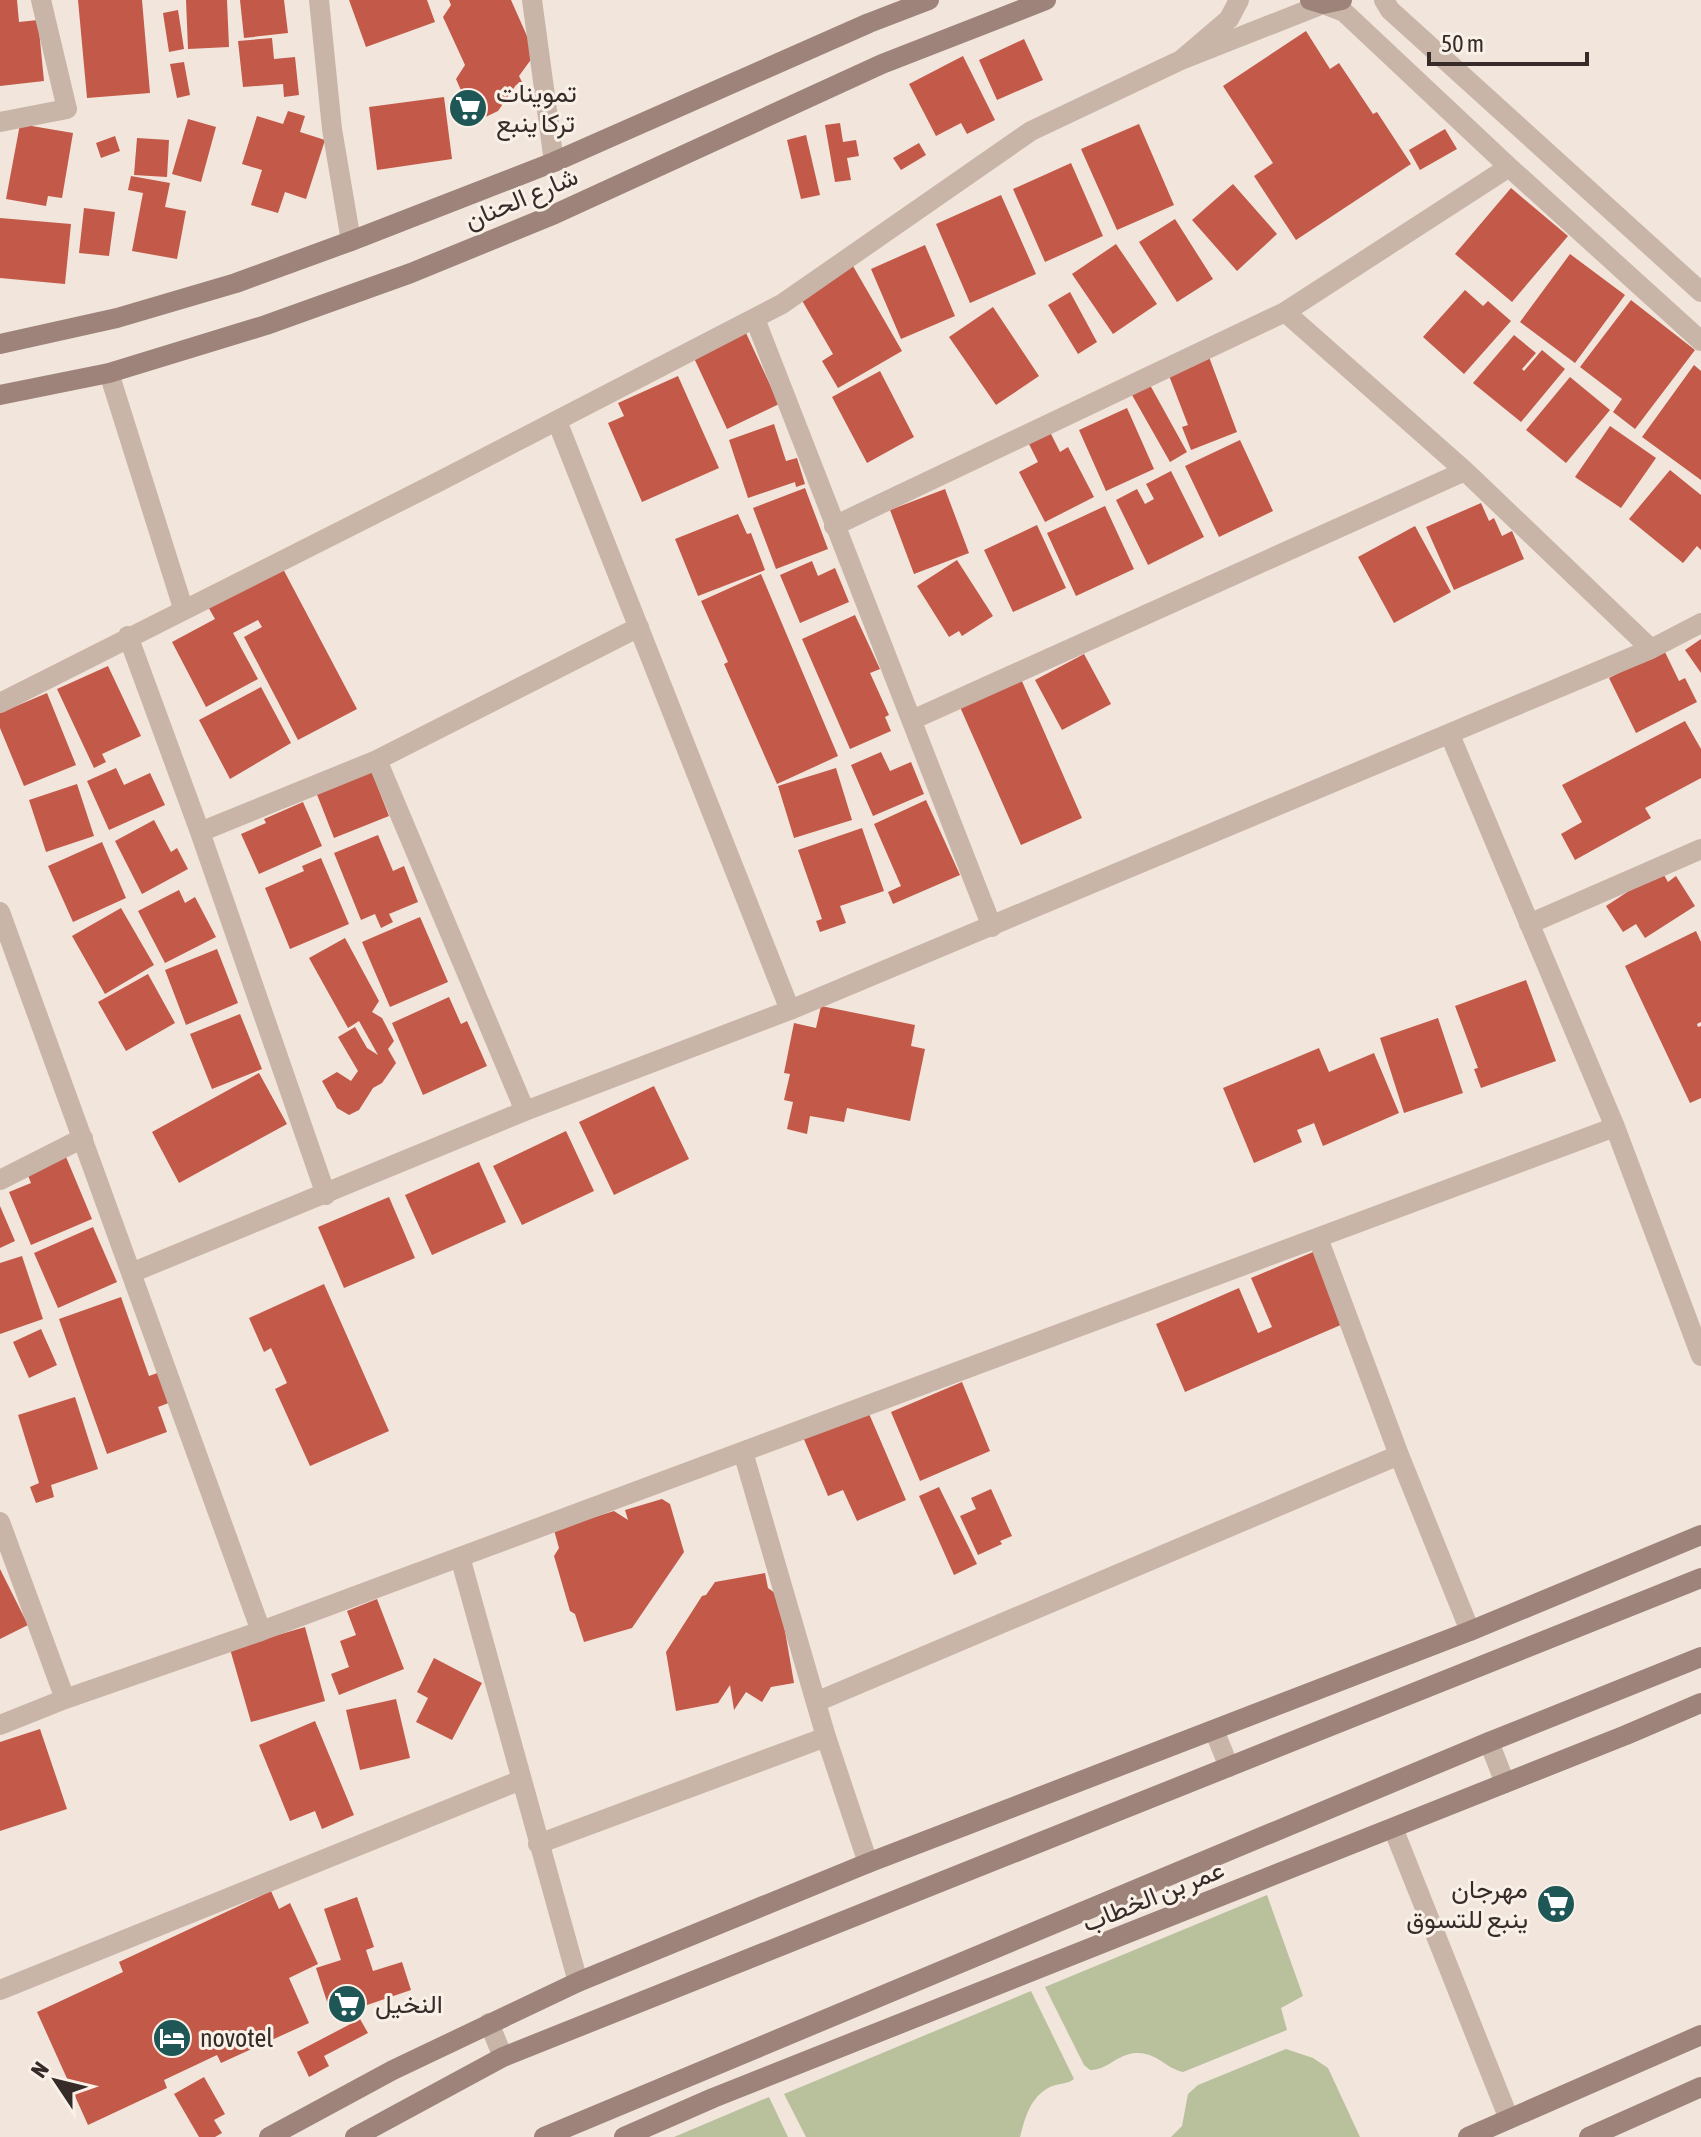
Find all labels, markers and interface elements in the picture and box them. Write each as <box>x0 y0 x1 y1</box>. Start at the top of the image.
scale bar <box>1429 16 1587 66</box>
text: 50 m <box>1441 30 1484 57</box>
place label: تموينات تركا ينبع <box>496 78 577 141</box>
supermarket icon: تموينات تركا ينبع <box>447 87 489 129</box>
street label: شارع الحنان <box>460 161 583 238</box>
street label: عمر بن الخطاب <box>1078 1854 1229 1939</box>
place label: مهرجان ينبع للتسوق <box>1406 1874 1528 1937</box>
supermarket icon: مهرجان ينبع للتسوق <box>1535 1883 1577 1925</box>
supermarket icon: النخيل <box>326 1983 368 2025</box>
place label: النخيل <box>375 1989 443 2020</box>
hotel icon: novotel <box>151 2017 193 2059</box>
place label: novotel <box>200 2023 273 2053</box>
north arrow <box>16 2041 96 2121</box>
text: N <box>25 2057 54 2082</box>

